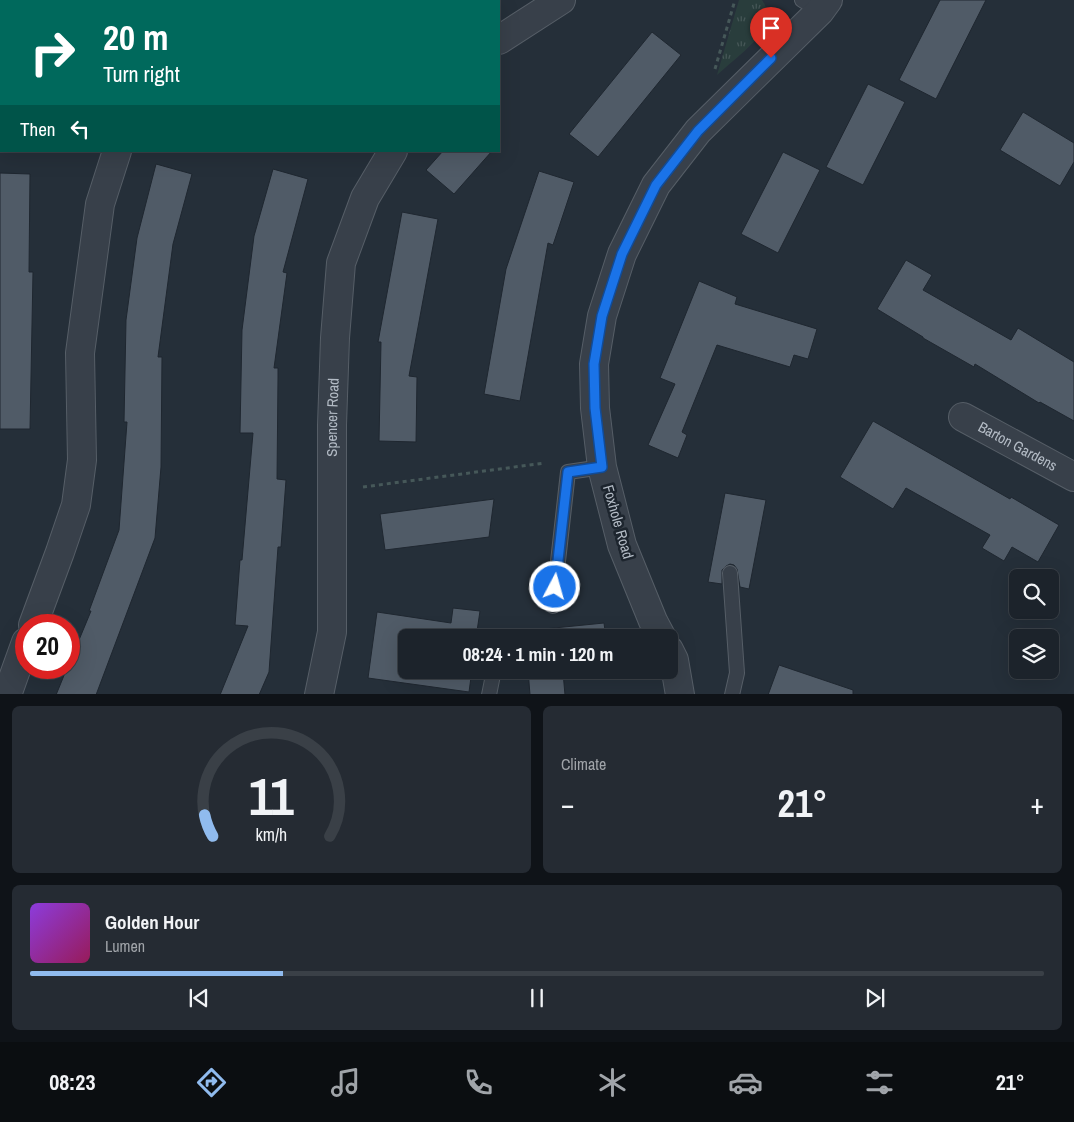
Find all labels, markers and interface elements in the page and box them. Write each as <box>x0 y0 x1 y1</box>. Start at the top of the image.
pin <box>750 7 792 58</box>
text: 20 m <box>103 14 168 61</box>
icon: arrive <box>757 14 785 42</box>
icon: right <box>20 20 85 85</box>
text: Turn right <box>103 59 180 89</box>
icon: left <box>66 115 94 143</box>
text: Then <box>20 116 56 142</box>
street label: Spencer Road <box>321 378 344 457</box>
street label: Barton Gardens <box>975 416 1061 476</box>
street label: Foxhole Road <box>598 482 639 561</box>
position arrow <box>528 560 580 612</box>
map controls <box>1009 569 1059 679</box>
button: search <box>1009 569 1059 619</box>
speed limit sign: 20 <box>15 614 80 679</box>
button: layers <box>1009 629 1059 679</box>
text: 08:24 · 1 min · 120 m <box>463 641 613 667</box>
text: Climate <box>561 753 606 775</box>
text: 11 <box>249 761 294 831</box>
text: 21° <box>778 778 827 829</box>
text: − <box>561 785 574 823</box>
text: + <box>1031 785 1044 823</box>
text: km/h <box>256 823 287 847</box>
text: Golden Hour <box>105 909 199 935</box>
text: Lumen <box>105 935 145 957</box>
icon: previous <box>185 984 213 1012</box>
icon: pause <box>523 984 551 1012</box>
icon: next <box>861 984 889 1012</box>
icon: directions <box>194 1065 229 1100</box>
icon: music <box>328 1065 363 1100</box>
icon: phone <box>461 1065 496 1100</box>
icon: climate <box>595 1065 630 1100</box>
icon: car <box>728 1065 763 1100</box>
icon: filters <box>862 1065 897 1100</box>
text: 08:23 <box>49 1067 95 1097</box>
text: 21° <box>996 1067 1025 1097</box>

